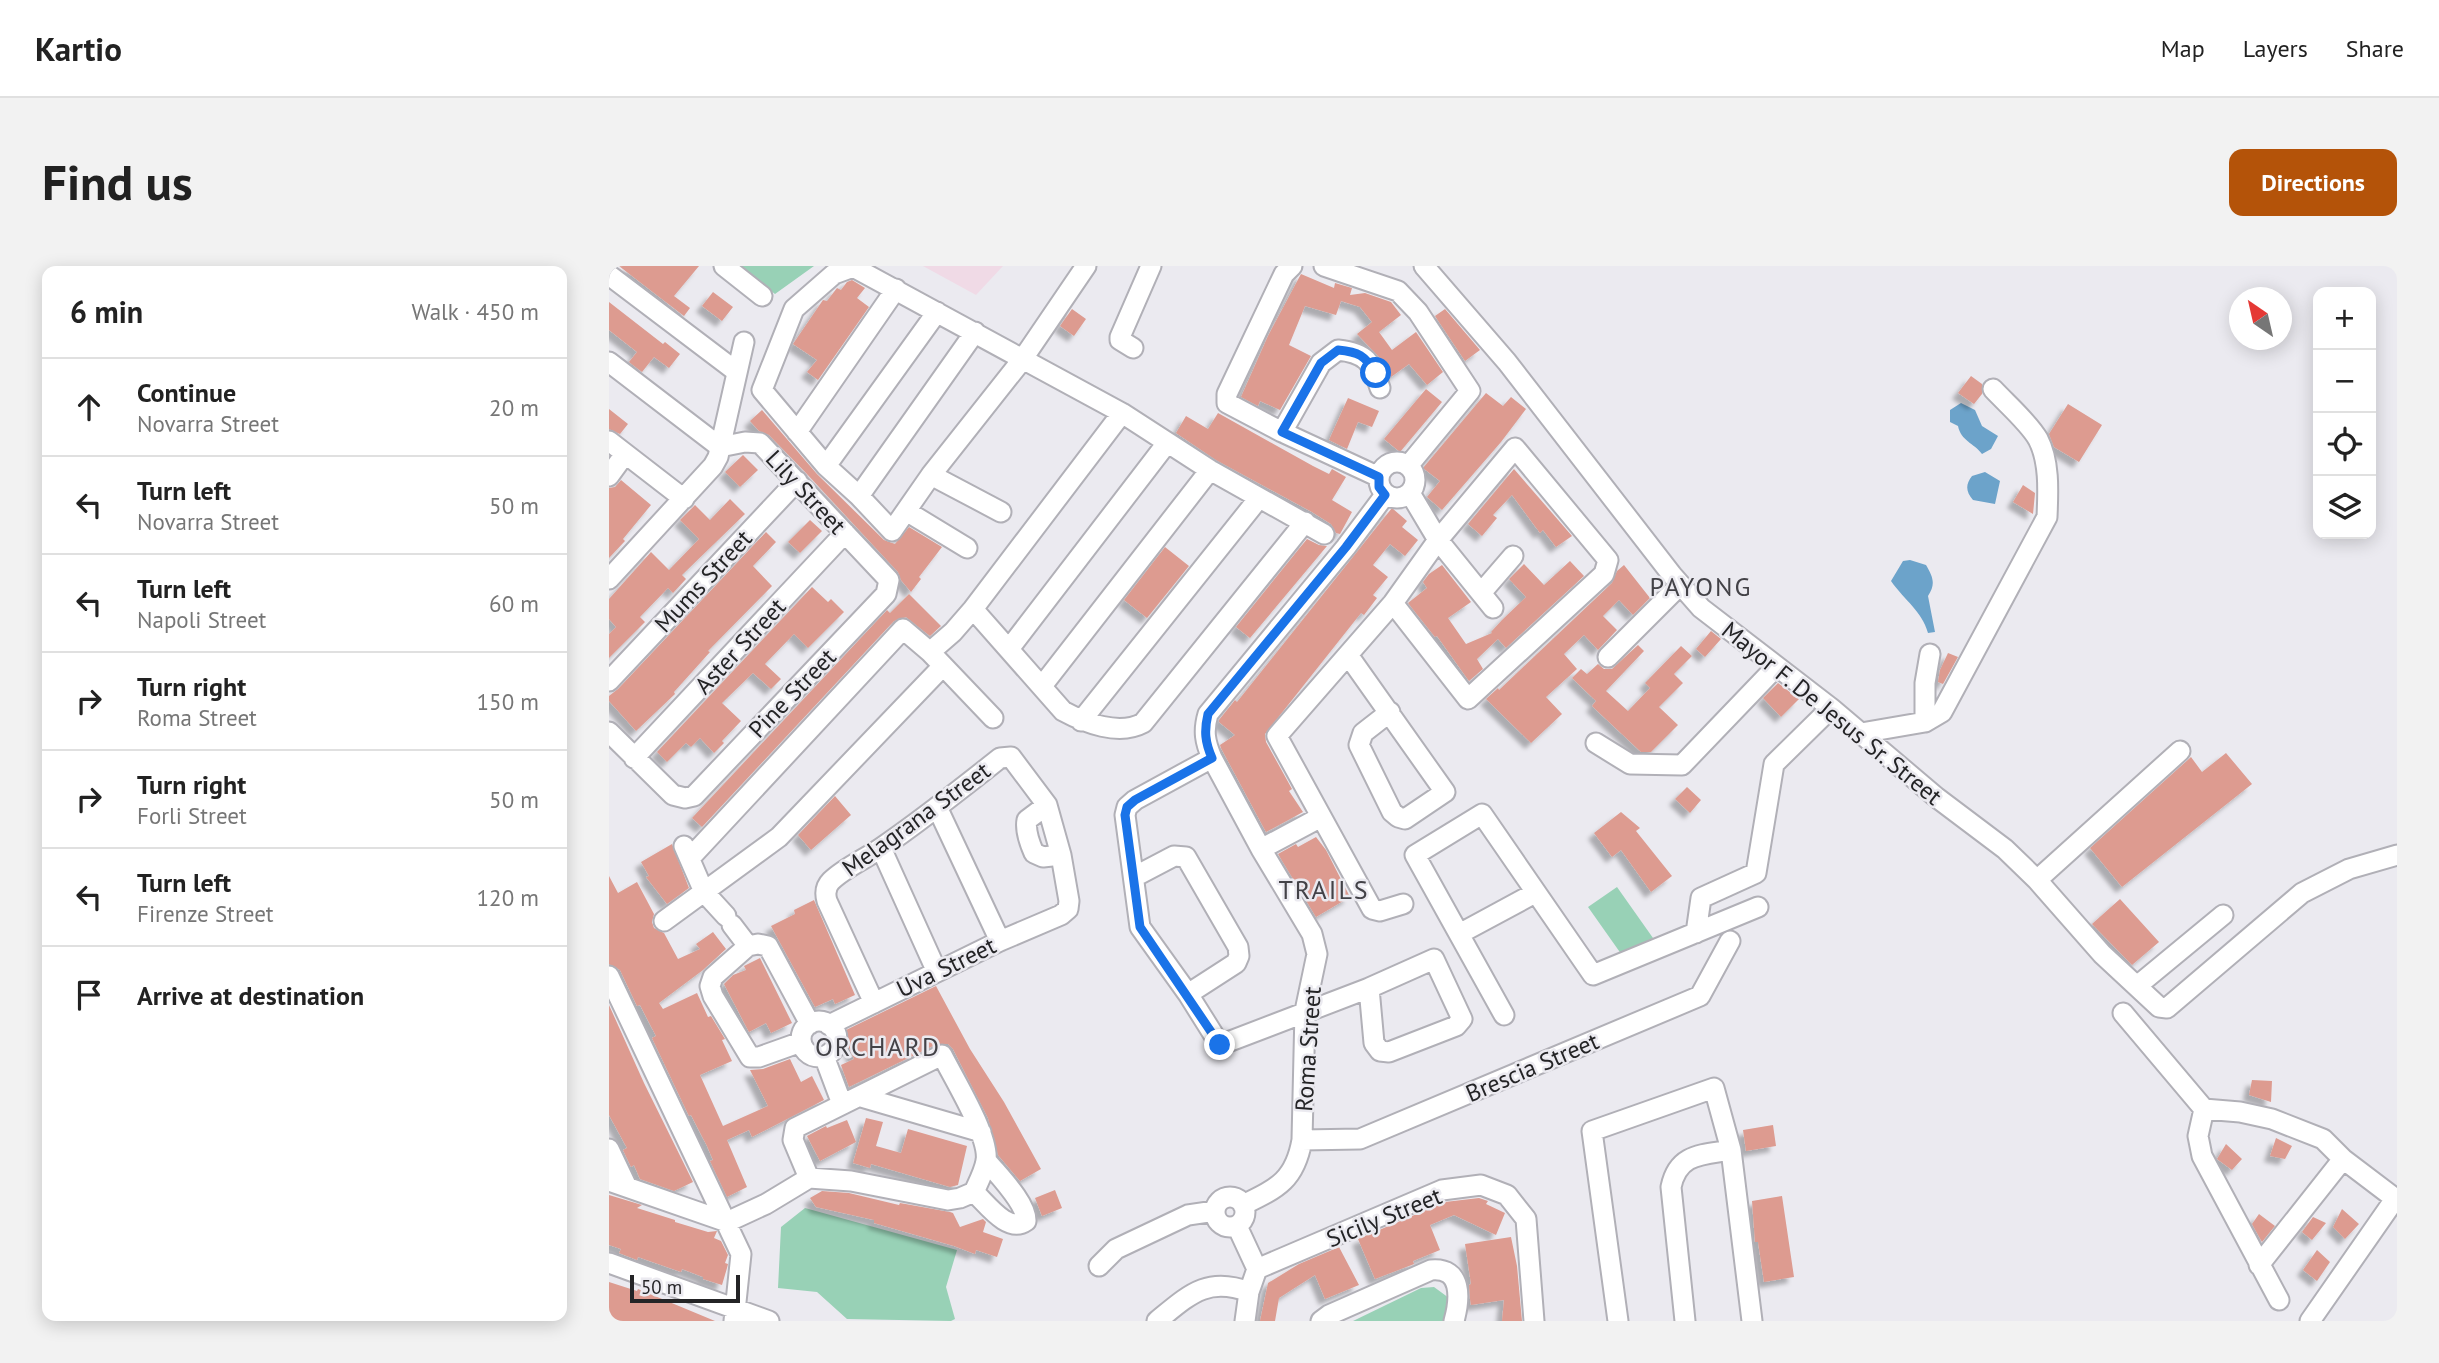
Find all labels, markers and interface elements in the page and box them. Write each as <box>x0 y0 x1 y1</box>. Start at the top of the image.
text: Kartio <box>35 27 122 70</box>
text: Map <box>2161 33 2205 64</box>
text: Layers <box>2243 33 2308 64</box>
text: Share <box>2346 33 2404 64</box>
button: Directions <box>2229 149 2397 216</box>
text: Find us <box>42 150 193 214</box>
north arrow <box>2229 287 2292 350</box>
map controls <box>2313 287 2376 539</box>
button: + <box>2313 287 2376 350</box>
text: 6 min <box>70 292 143 331</box>
text: Walk · 450 m <box>412 297 539 326</box>
button: − <box>2313 350 2376 413</box>
route start <box>1360 357 1391 388</box>
text: Continue <box>137 376 236 409</box>
icon: ahead <box>70 388 108 426</box>
text: 20 m <box>489 393 539 422</box>
text: Novarra Street <box>137 409 279 438</box>
button: locate <box>2313 413 2376 476</box>
street label: Lily Street <box>759 443 853 541</box>
text: Turn left <box>137 474 231 507</box>
button: layers <box>2313 476 2376 539</box>
icon: left <box>70 486 108 524</box>
text: 50 m <box>489 491 539 520</box>
text: Novarra Street <box>137 507 279 536</box>
street label: Mums Street <box>648 523 758 639</box>
district label: PAYONG <box>1650 570 1752 603</box>
text: Turn left <box>137 572 231 605</box>
icon: left <box>70 584 108 622</box>
text: 60 m <box>489 589 539 618</box>
street label: Aster Street <box>688 592 792 700</box>
text: Napoli Street <box>137 605 266 634</box>
street label: Mayor F. De Jesus Sr. Street <box>1715 614 1949 812</box>
street label: Pine Street <box>742 642 842 744</box>
text: Turn right <box>137 670 246 703</box>
icon: right <box>70 682 108 720</box>
text: 150 m <box>477 687 539 716</box>
text: Roma Street <box>137 703 257 732</box>
street label: Melagrana Street <box>836 755 996 883</box>
text: Turn right <box>137 768 246 801</box>
icon: right <box>70 780 108 818</box>
text: 50 m <box>489 785 539 814</box>
text: Forli Street <box>137 801 247 830</box>
text: Turn left <box>137 866 231 899</box>
district label: TRAILS <box>1278 873 1370 906</box>
icon: left <box>70 878 108 916</box>
text: 120 m <box>477 883 539 912</box>
text: Firenze Street <box>137 899 274 928</box>
street label: Uva Street <box>891 930 1001 1004</box>
icon: arrive <box>70 976 108 1014</box>
text: Arrive at destination <box>137 979 364 1012</box>
street label: Roma Street <box>1288 986 1328 1112</box>
street label: Brescia Street <box>1461 1025 1603 1109</box>
route end <box>1204 1029 1235 1060</box>
district label: ORCHARD <box>815 1030 941 1063</box>
street label: Sicily Street <box>1322 1180 1446 1254</box>
scale bar <box>630 1272 740 1304</box>
text: 50 m <box>641 1275 682 1299</box>

